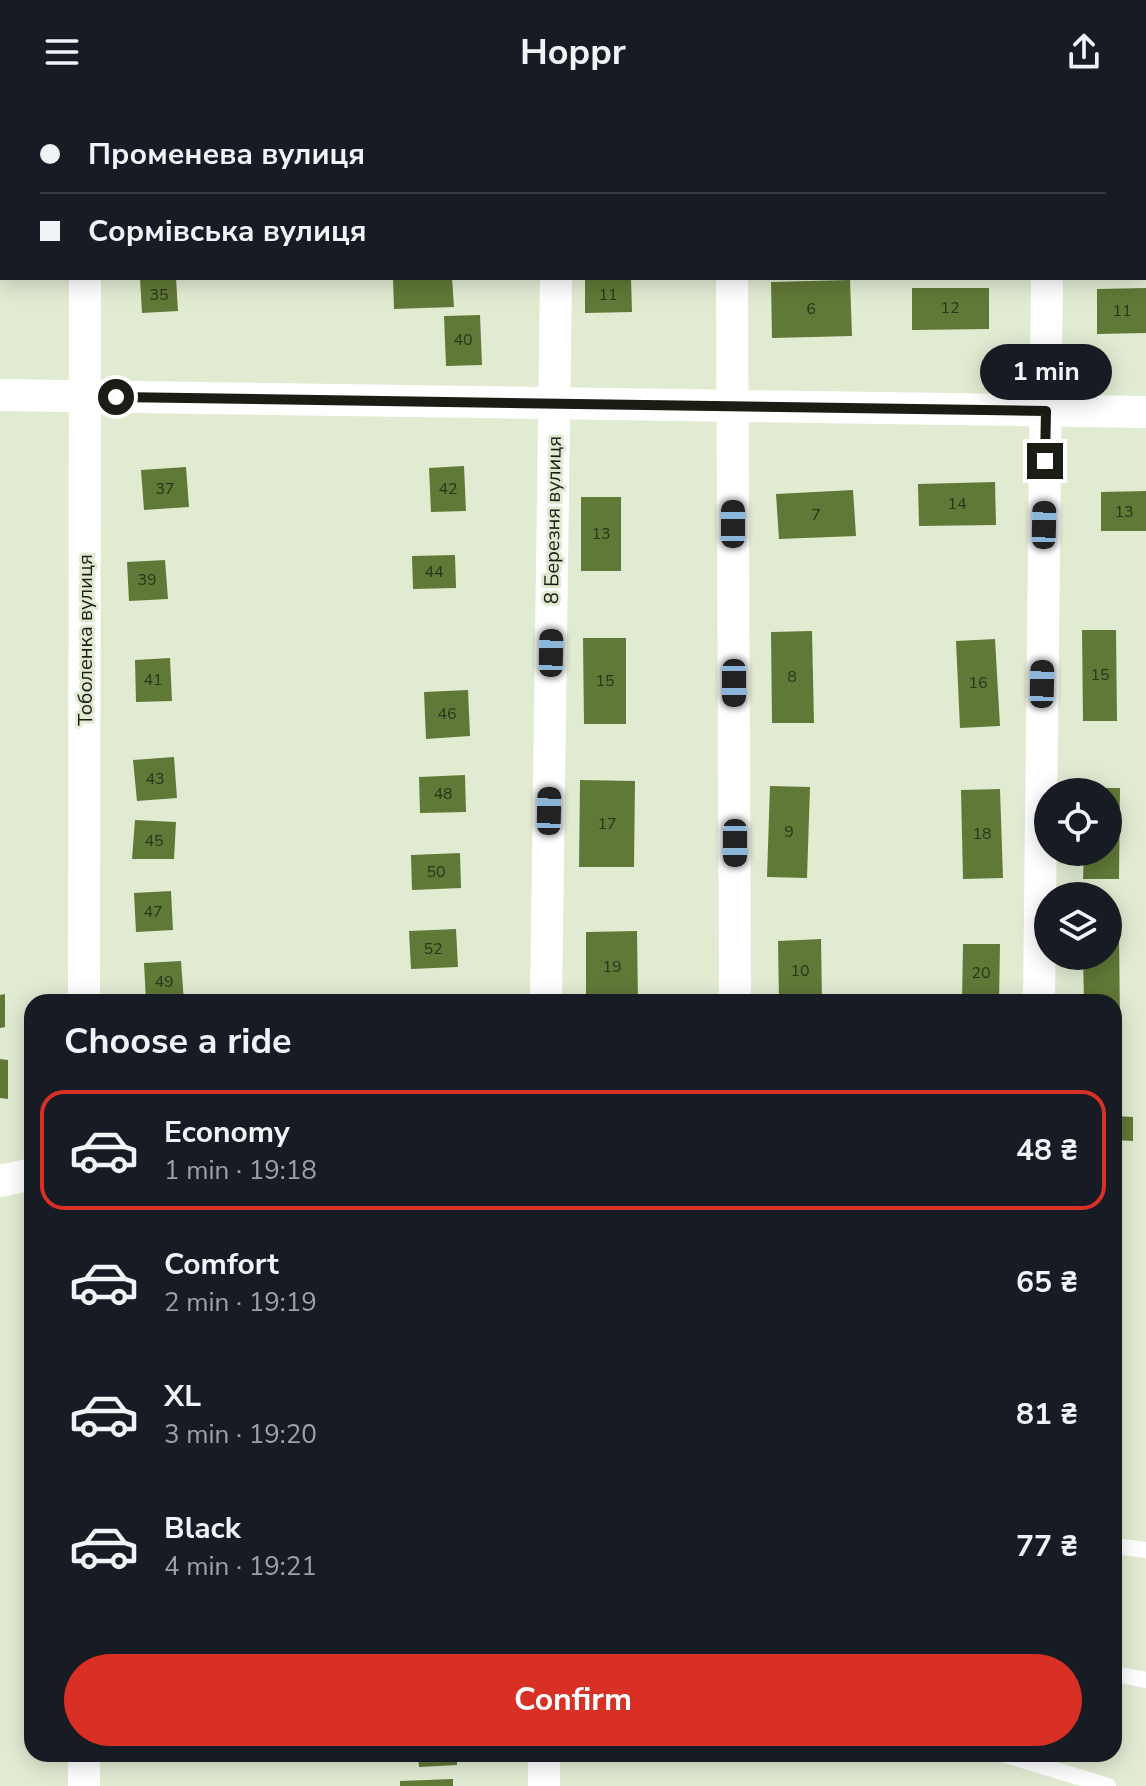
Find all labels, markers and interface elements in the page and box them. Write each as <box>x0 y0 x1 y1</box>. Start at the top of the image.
text: Hoppr <box>520 28 626 77</box>
icon: menu <box>40 30 84 74</box>
icon: share <box>1062 30 1106 74</box>
text: Променева вулиця <box>88 134 365 175</box>
text: Сормівська вулиця <box>88 211 367 252</box>
house number: 35 <box>149 284 169 306</box>
house number: 11 <box>598 284 618 306</box>
house number: 12 <box>940 297 960 319</box>
house number: 6 <box>806 298 816 320</box>
house number: 11 <box>1112 300 1132 322</box>
house number: 40 <box>453 329 473 351</box>
callout: 1 min <box>979 345 1111 401</box>
text: 1 min <box>1012 354 1080 389</box>
route start <box>98 379 134 415</box>
street label: 8 Березня вулиця <box>538 436 568 604</box>
route end <box>1027 443 1063 479</box>
house number: 37 <box>155 478 175 500</box>
house number: 42 <box>438 478 458 500</box>
house number: 14 <box>947 493 967 515</box>
car <box>721 500 745 548</box>
car <box>1032 501 1056 549</box>
house number: 13 <box>1114 501 1134 523</box>
house number: 7 <box>811 504 821 526</box>
house number: 13 <box>591 523 611 545</box>
street label: Тоболенка вулиця <box>72 554 99 726</box>
house number: 44 <box>424 561 444 583</box>
house number: 39 <box>137 569 157 591</box>
car <box>539 629 563 677</box>
car <box>722 659 746 707</box>
car <box>1030 660 1054 708</box>
house number: 15 <box>1090 664 1110 686</box>
house number: 8 <box>787 666 797 688</box>
house number: 41 <box>143 669 163 691</box>
house number: 15 <box>595 670 615 692</box>
house number: 16 <box>968 672 988 694</box>
house number: 46 <box>437 703 457 725</box>
house number: 43 <box>145 768 165 790</box>
map controls <box>1034 778 1122 970</box>
button: locate <box>1034 778 1122 866</box>
house number: 48 <box>433 783 453 805</box>
car <box>537 787 561 835</box>
house number: 17 <box>597 813 617 835</box>
car <box>723 819 747 867</box>
house number: 9 <box>784 821 794 843</box>
house number: 18 <box>972 823 992 845</box>
house number: 45 <box>144 830 164 852</box>
house number: 50 <box>426 861 446 883</box>
button: layers <box>1034 882 1122 970</box>
house number: 47 <box>143 901 163 923</box>
house number: 52 <box>423 938 443 960</box>
house number: 19 <box>602 956 622 978</box>
house number: 10 <box>790 960 810 982</box>
house number: 20 <box>971 962 991 984</box>
house number: 49 <box>154 971 174 993</box>
text: Choose a ride <box>64 1017 292 1066</box>
text: Economy <box>164 1112 290 1153</box>
icon: car <box>68 1114 140 1186</box>
text: 48 ₴ <box>1016 1130 1078 1171</box>
text: 1 min · 19:18 <box>164 1153 317 1188</box>
text: Comfort <box>164 1244 279 1285</box>
icon: car <box>68 1246 140 1318</box>
text: 65 ₴ <box>1016 1262 1078 1303</box>
text: 2 min · 19:19 <box>164 1285 317 1320</box>
text: XL <box>164 1376 201 1417</box>
icon: car <box>68 1378 140 1450</box>
text: 81 ₴ <box>1016 1394 1078 1435</box>
text: 3 min · 19:20 <box>164 1417 317 1452</box>
text: Black <box>164 1508 241 1549</box>
icon: car <box>68 1510 140 1582</box>
text: 77 ₴ <box>1016 1526 1078 1567</box>
text: 4 min · 19:21 <box>164 1549 317 1584</box>
button: Confirm <box>64 1654 1082 1746</box>

